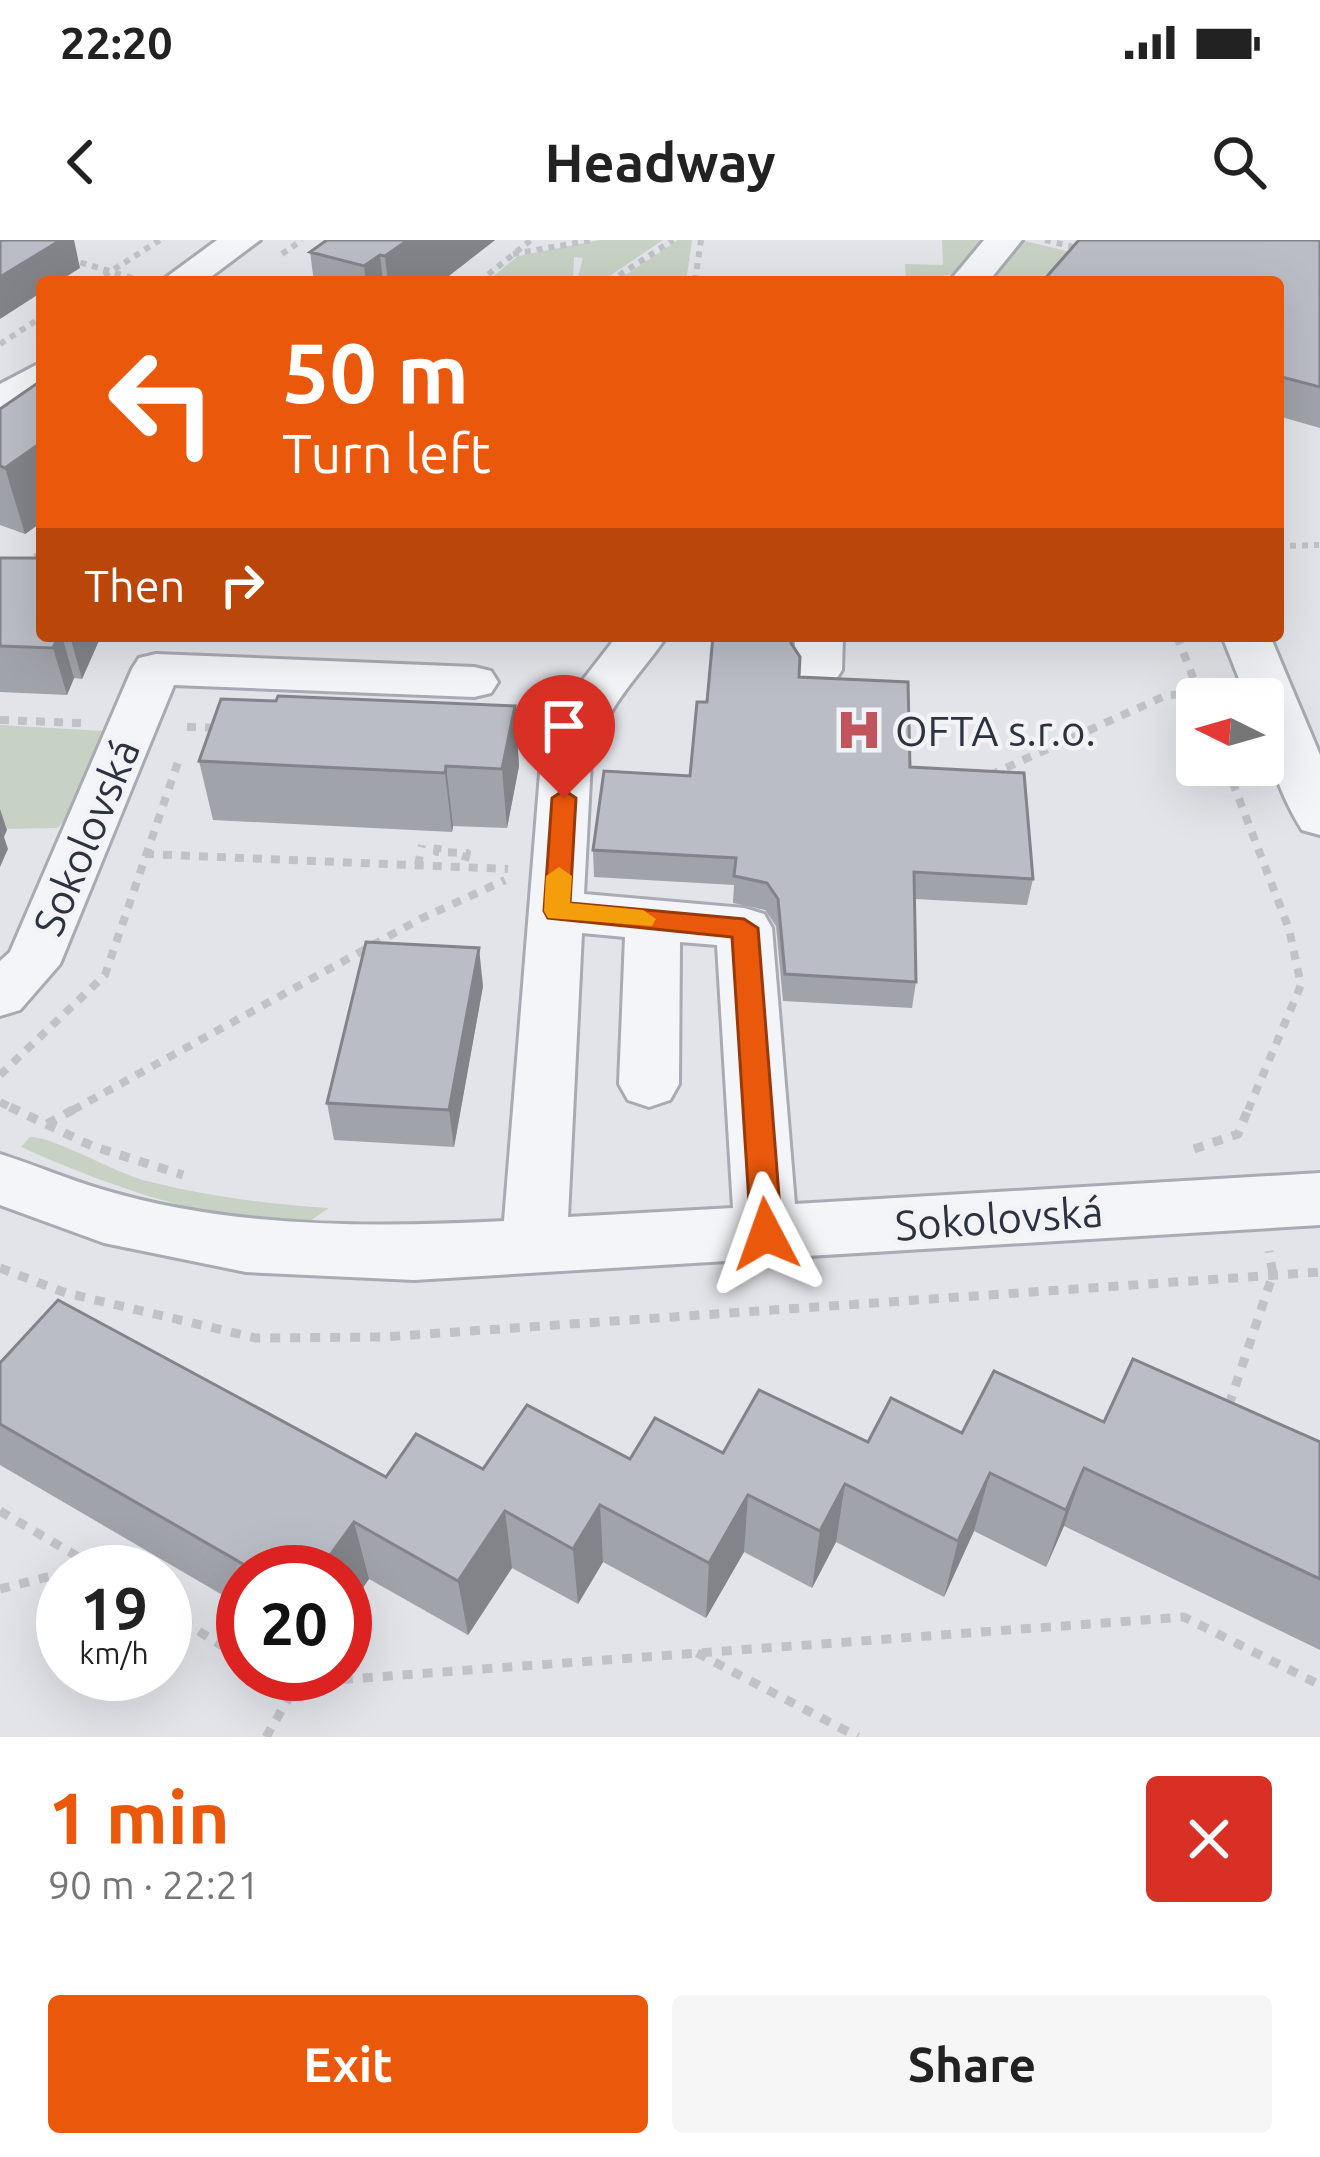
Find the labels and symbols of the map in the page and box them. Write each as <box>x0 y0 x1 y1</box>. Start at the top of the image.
pin <box>513 675 615 798</box>
north arrow <box>1176 678 1284 786</box>
hospital icon: OFTA s.r.o. <box>834 705 884 755</box>
place label: OFTA s.r.o. <box>895 707 1096 754</box>
street label: Sokolovská <box>24 732 148 942</box>
position arrow <box>703 1171 829 1297</box>
street label: Sokolovská <box>893 1187 1105 1249</box>
speed limit sign: 20 <box>216 1545 372 1701</box>

